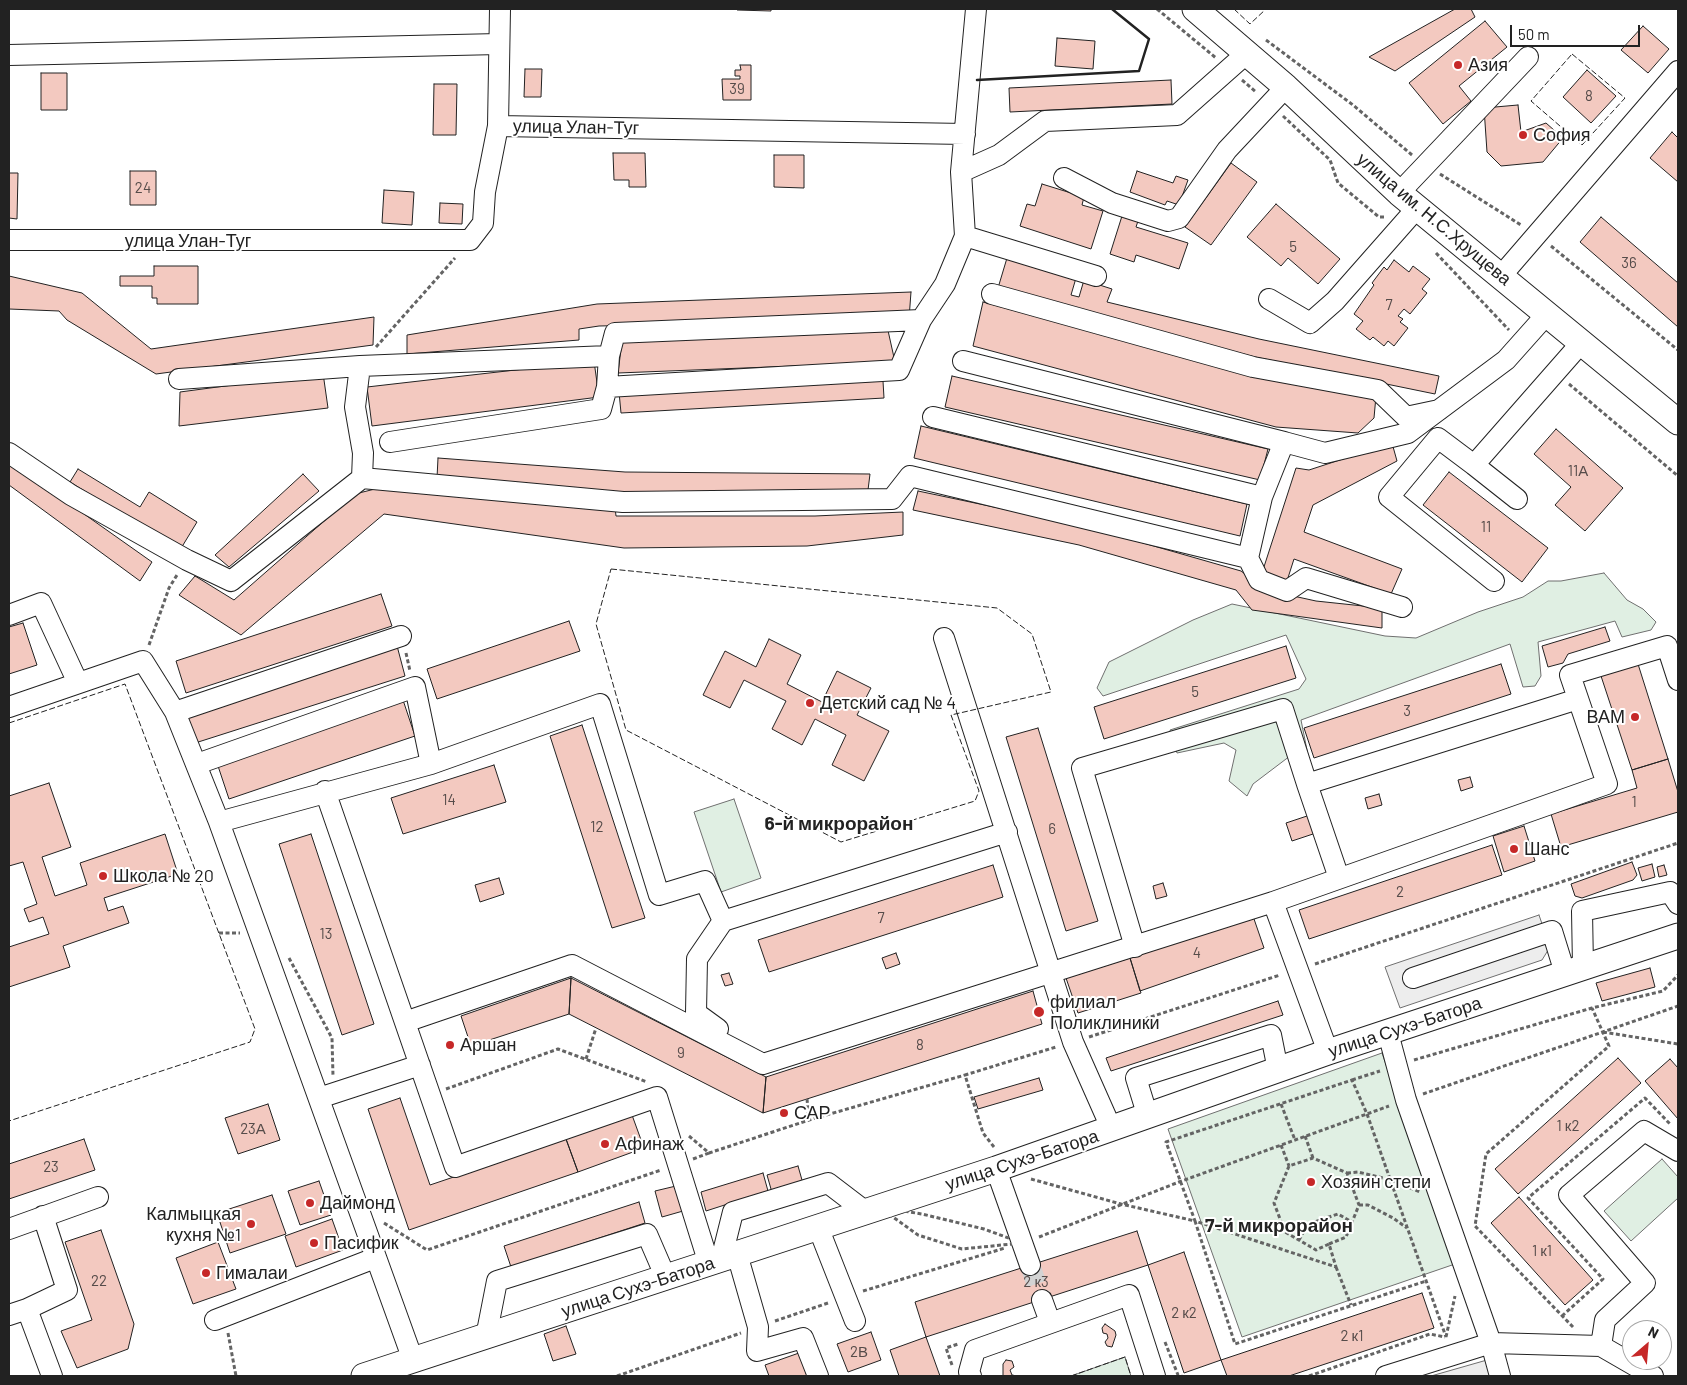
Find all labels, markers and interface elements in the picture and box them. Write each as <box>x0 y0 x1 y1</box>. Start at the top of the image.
scale bar <box>1512 15 1642 47</box>
text: 50 m <box>1518 25 1550 43</box>
place label: Азия <box>1468 54 1508 76</box>
marker: Азия <box>1452 59 1464 71</box>
house number: 39 <box>729 80 745 98</box>
house number: 8 <box>1585 87 1593 105</box>
street label: улица Улан-Туг <box>513 115 639 139</box>
place label: София <box>1533 124 1591 146</box>
marker: София <box>1517 129 1529 141</box>
street label: улица им. Н.С.Хрущева <box>1352 148 1516 290</box>
house number: 24 <box>135 179 151 197</box>
street label: улица Улан-Туг <box>125 230 251 252</box>
house number: 5 <box>1289 238 1297 256</box>
house number: 36 <box>1621 254 1637 272</box>
house number: 7 <box>1385 296 1393 314</box>
house number: 11А <box>1568 462 1588 480</box>
house number: 11 <box>1481 518 1491 536</box>
house number: 5 <box>1191 683 1199 701</box>
place label: Детский сад № 4 <box>820 692 956 714</box>
marker: Детский сад № 4 <box>804 697 816 709</box>
house number: 3 <box>1403 702 1411 720</box>
place label: ВАМ <box>1587 706 1625 728</box>
marker: ВАМ <box>1629 711 1641 723</box>
house number: 14 <box>442 791 456 809</box>
house number: 1 <box>1631 793 1637 811</box>
district label: 6-й микрорайон <box>765 813 913 835</box>
house number: 12 <box>590 818 604 836</box>
house number: 6 <box>1048 820 1056 838</box>
place label: Шанс <box>1524 838 1569 860</box>
marker: Шанс <box>1508 843 1520 855</box>
place label: Школа № 20 <box>113 865 214 887</box>
marker: Школа № 20 <box>97 870 109 882</box>
house number: 2 <box>1396 883 1404 901</box>
house number: 7 <box>877 909 885 927</box>
house number: 13 <box>320 925 332 943</box>
house number: 4 <box>1193 944 1201 962</box>
place label: филиал Поликлиники <box>1050 991 1160 1034</box>
street label: улица Сухэ-Батора <box>1326 992 1484 1062</box>
marker: филиал Поликлиники <box>1032 1005 1046 1019</box>
place label: Аршан <box>460 1034 516 1056</box>
house number: 8 <box>916 1036 924 1054</box>
marker: Аршан <box>444 1039 456 1051</box>
house number: 9 <box>677 1044 685 1062</box>
place label: САР <box>794 1102 831 1124</box>
marker: САР <box>778 1107 790 1119</box>
house number: 1 к2 <box>1557 1117 1579 1135</box>
house number: 23А <box>240 1120 266 1138</box>
street label: улица Сухэ-Батора <box>943 1125 1101 1195</box>
place label: Афинаж <box>615 1133 684 1155</box>
marker: Афинаж <box>599 1138 611 1150</box>
house number: 23 <box>43 1158 59 1176</box>
place label: Хозяин степи <box>1321 1171 1431 1193</box>
marker: Хозяин степи <box>1305 1176 1317 1188</box>
place label: Даймонд <box>320 1192 395 1214</box>
marker: Даймонд <box>304 1197 316 1209</box>
place label: Калмыцкая кухня №1 <box>146 1203 241 1246</box>
district label: 7-й микрорайон <box>1205 1215 1353 1237</box>
marker: Калмыцкая кухня №1 <box>245 1218 257 1230</box>
place label: Пасифик <box>324 1232 399 1254</box>
marker: Пасифик <box>308 1237 320 1249</box>
house number: 1 к1 <box>1532 1242 1552 1260</box>
street label: улица Сухэ-Батора <box>559 1252 717 1322</box>
place label: Гималаи <box>216 1262 288 1284</box>
marker: Гималаи <box>200 1267 212 1279</box>
house number: 22 <box>91 1272 107 1290</box>
house number: 2 к3 <box>1023 1273 1049 1291</box>
house number: 2 к2 <box>1171 1304 1197 1322</box>
north arrow <box>1622 1320 1672 1370</box>
text: N <box>1646 1322 1662 1342</box>
house number: 2 к1 <box>1341 1327 1363 1345</box>
house number: 2В <box>850 1343 868 1361</box>

